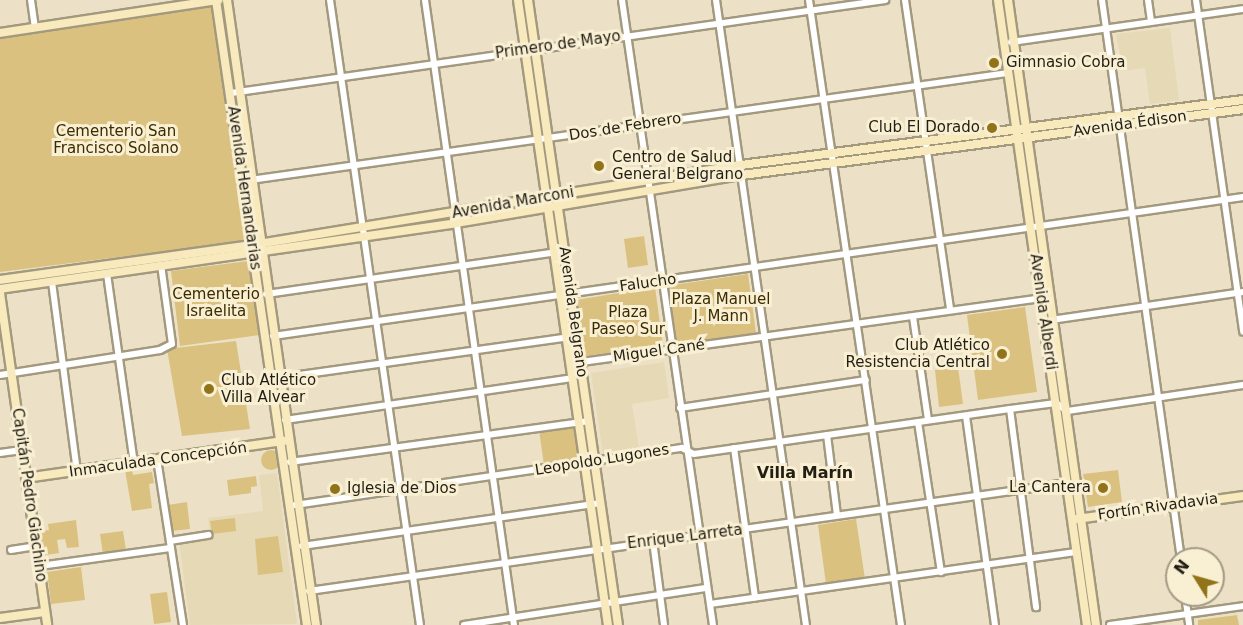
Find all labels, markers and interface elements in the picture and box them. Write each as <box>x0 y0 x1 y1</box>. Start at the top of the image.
street label: Primero de Mayo <box>494 27 622 63</box>
place label: Gimnasio Cobra <box>1006 54 1126 72</box>
marker: Gimnasio Cobra <box>987 56 1001 70</box>
street label: Avenida Hernandarias <box>224 105 264 271</box>
street label: Avenida Édison <box>1072 107 1188 141</box>
street label: Dos de Febrero <box>568 109 682 145</box>
place label: Club El Dorado <box>868 119 980 137</box>
marker: Club El Dorado <box>985 121 999 135</box>
park label: Cementerio San Francisco Solano <box>53 122 179 157</box>
place label: Centro de Salud General Belgrano <box>612 148 743 183</box>
marker: Centro de Salud General Belgrano <box>590 157 608 175</box>
street label: Avenida Marconi <box>451 183 575 223</box>
street label: Avenida Belgrano <box>555 245 591 379</box>
street label: Avenida Alberdi <box>1026 253 1060 371</box>
street label: Falucho <box>619 270 677 296</box>
park label: Cementerio Israelita <box>172 285 260 320</box>
park label: Plaza Manuel J. Mann <box>672 290 770 325</box>
park label: Plaza Paseo Sur <box>591 303 665 338</box>
street label: Miguel Cané <box>612 336 706 366</box>
place label: Club Atlético Resistencia Central <box>846 336 990 371</box>
marker: Club Atlético Resistencia Central <box>995 347 1009 361</box>
place label: Club Atlético Villa Alvear <box>221 371 316 406</box>
marker: Club Atlético Villa Alvear <box>202 382 216 396</box>
street label: Capitán Pedro Giachino <box>8 407 50 583</box>
street label: Inmaculada Concepción <box>68 439 248 481</box>
street label: Leopoldo Lugones <box>534 440 670 480</box>
district label: Villa Marín <box>757 463 853 483</box>
place label: La Cantera <box>1009 479 1091 497</box>
place label: Iglesia de Dios <box>347 480 457 498</box>
marker: La Cantera <box>1096 481 1110 495</box>
marker: Iglesia de Dios <box>328 482 342 496</box>
street label: Fortín Rivadavia <box>1097 490 1219 524</box>
street label: Enrique Larreta <box>626 521 744 553</box>
north arrow <box>1165 547 1225 607</box>
text: N <box>1170 556 1193 578</box>

